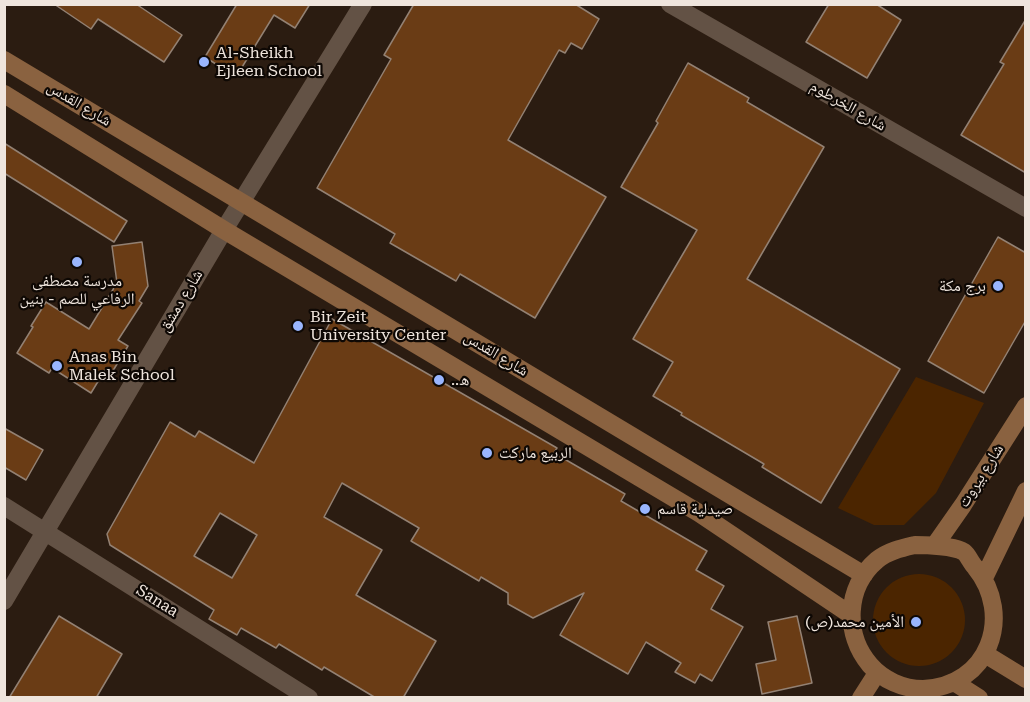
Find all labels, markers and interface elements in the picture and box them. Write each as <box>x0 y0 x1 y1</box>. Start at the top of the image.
place label: Al-Sheikh Ejleen School <box>216 43 322 81</box>
marker: Al-Sheikh Ejleen School <box>197 55 211 69</box>
street label: شارع القدس <box>43 77 115 131</box>
street label: شارع الخرطوم <box>807 77 889 135</box>
marker: مدرسة مصطفى الرفاعي للصم - بنين <box>70 255 84 269</box>
street label: شارع دمشق <box>155 266 207 336</box>
place label: مدرسة مصطفى الرفاعي للصم - بنين <box>19 271 135 309</box>
place label: برج مكة <box>939 276 986 296</box>
marker: برج مكة <box>991 279 1005 293</box>
place label: Bir Zeit University Center <box>310 307 446 345</box>
marker: Bir Zeit University Center <box>291 319 305 333</box>
street label: شارع القدس <box>460 327 532 381</box>
place label: Anas Bin Malek School <box>69 347 175 385</box>
marker: Anas Bin Malek School <box>50 359 64 373</box>
place label: ..ه <box>451 370 469 390</box>
marker: ..ه <box>432 373 446 387</box>
street label: شارع بيروت <box>954 441 1008 511</box>
place label: الربيع ماركت <box>499 443 572 463</box>
marker: الربيع ماركت <box>480 446 494 460</box>
place label: صيدلية قاسم <box>657 499 733 519</box>
marker: صيدلية قاسم <box>638 502 652 516</box>
street label: Sanaa <box>132 581 182 621</box>
place label: الأمين محمد(ص) <box>805 612 904 632</box>
marker: الأمين محمد(ص) <box>909 615 923 629</box>

